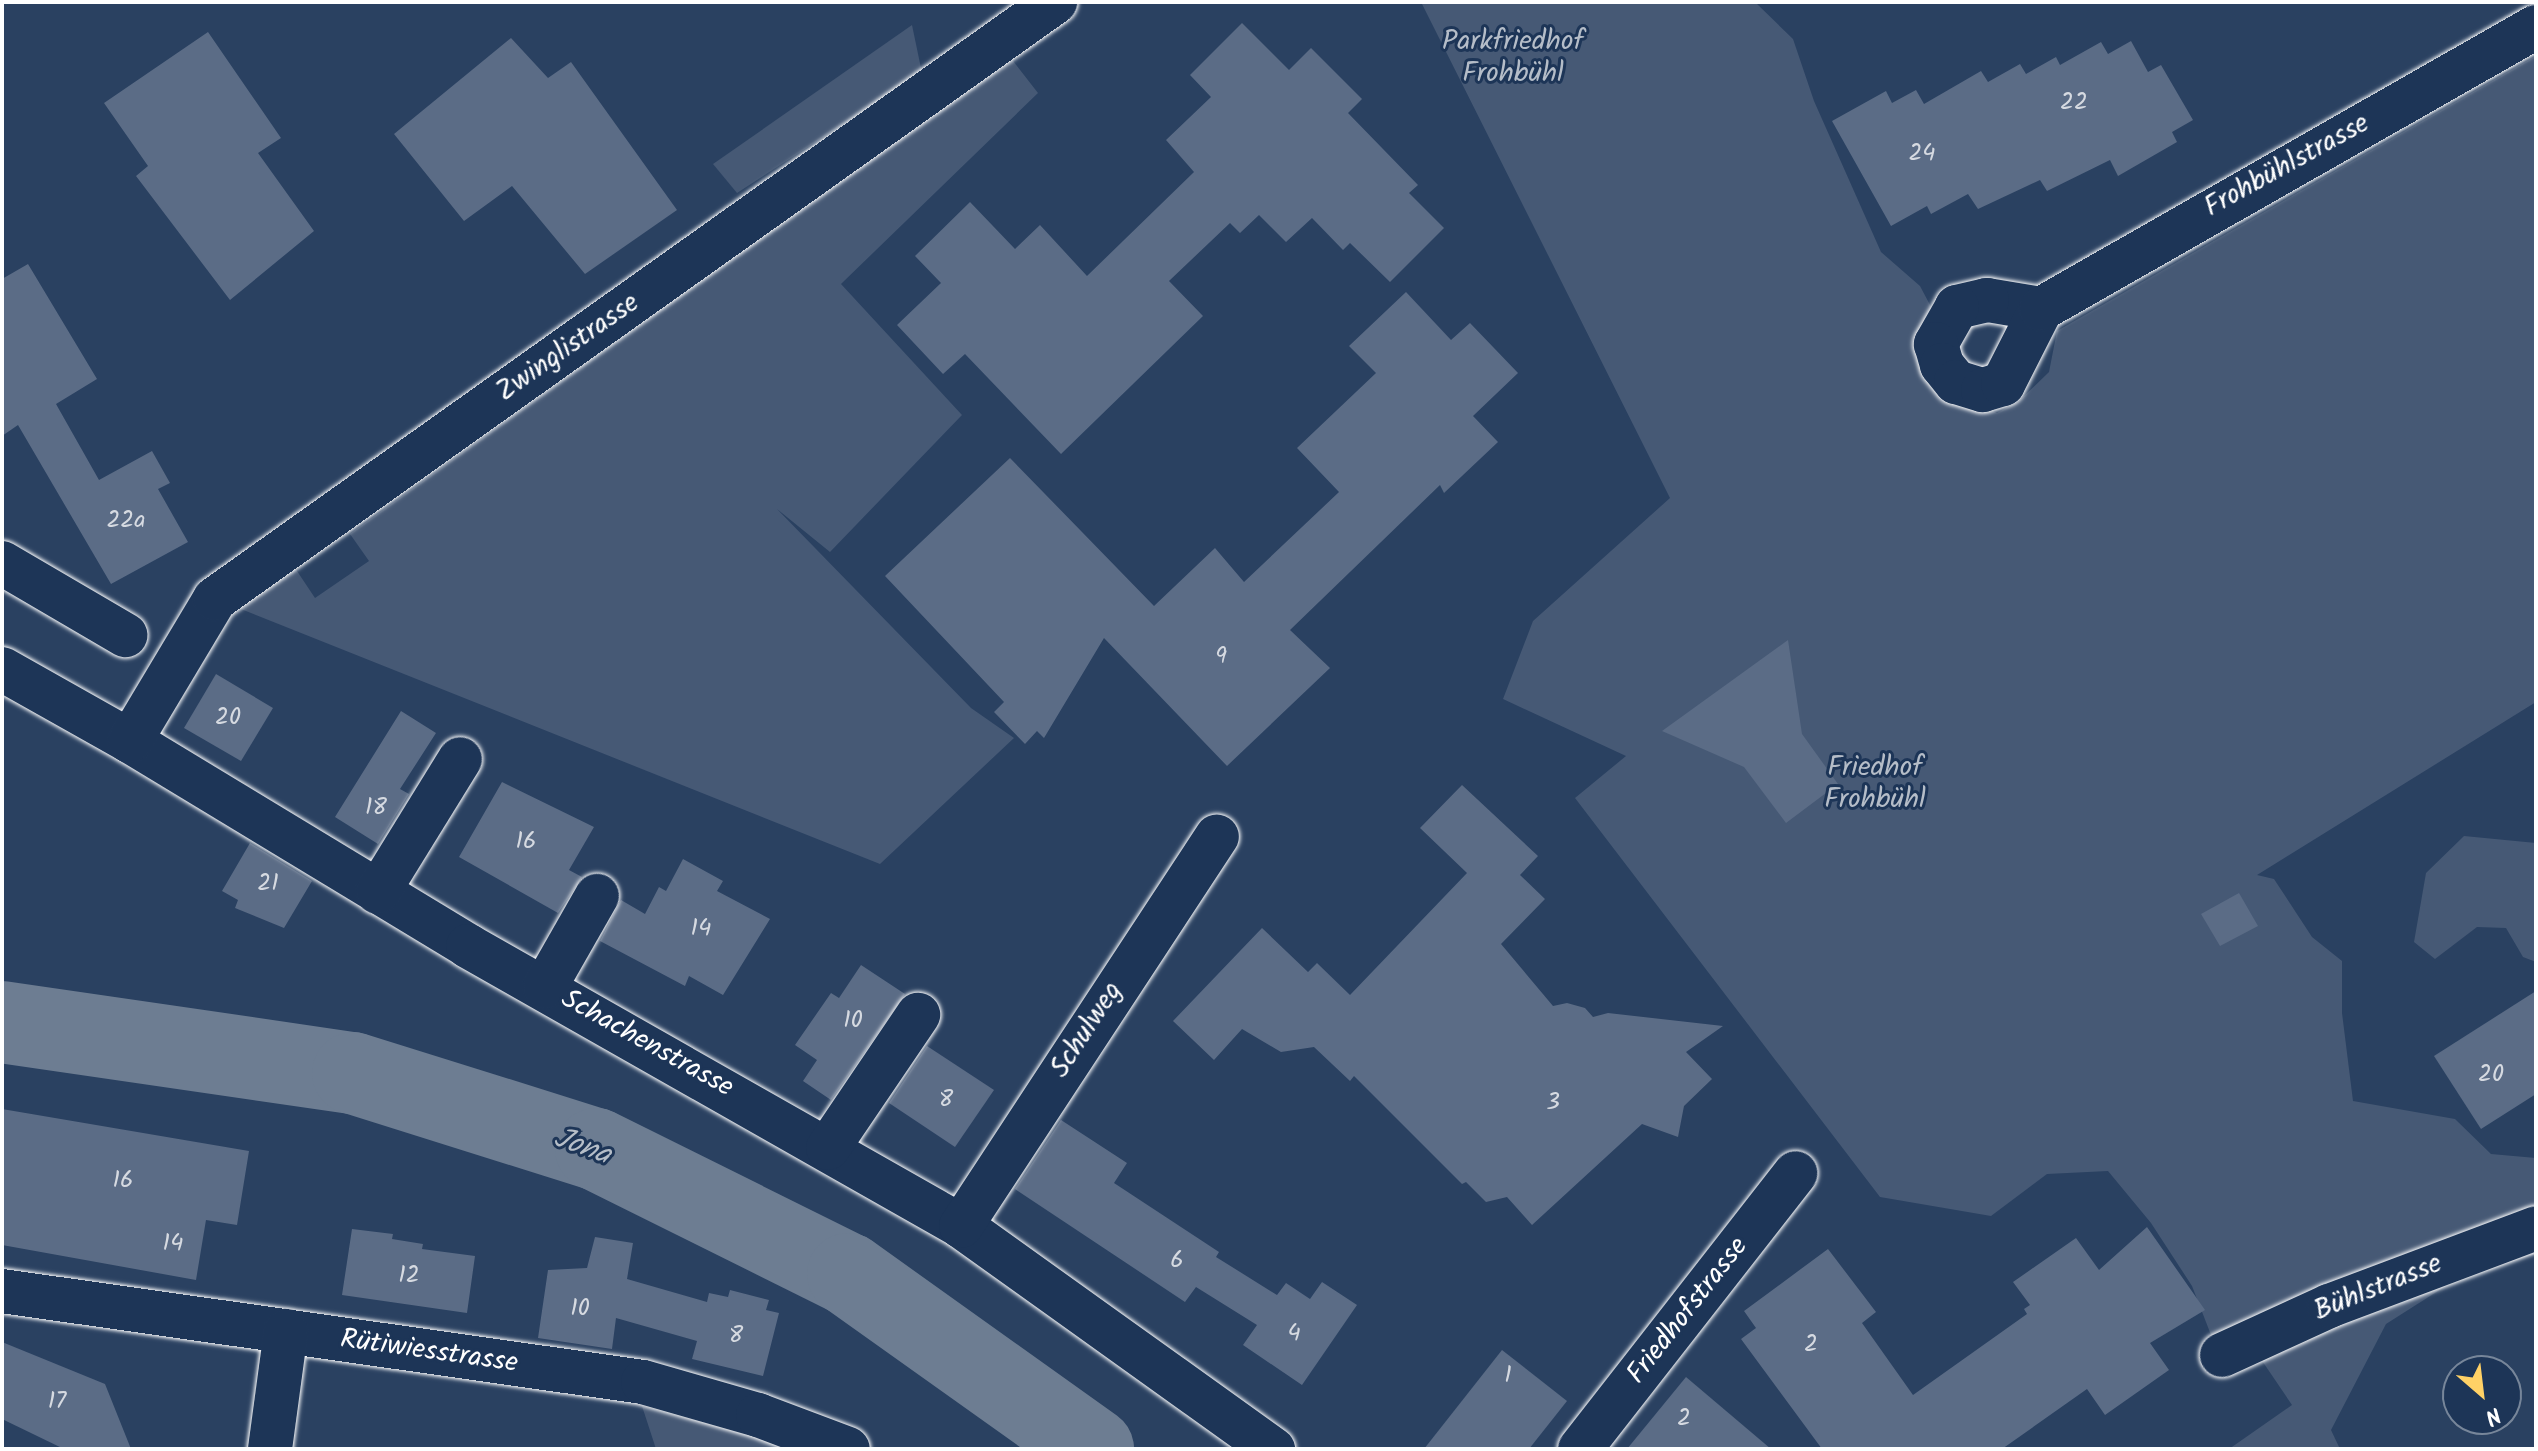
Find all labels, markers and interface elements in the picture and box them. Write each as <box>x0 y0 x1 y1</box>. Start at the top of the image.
park label: Parkfriedhof Frohbühl <box>1442 25 1584 91</box>
house number: 22 <box>2060 89 2088 117</box>
street label: Frohbühlstrasse <box>2199 107 2375 225</box>
house number: 24 <box>1908 140 1936 168</box>
street label: Zwinglistrasse <box>490 287 646 409</box>
house number: 22a <box>106 507 146 535</box>
house number: 9 <box>1215 643 1227 671</box>
house number: 20 <box>215 704 241 732</box>
park label: Friedhof Frohbühl <box>1824 751 1926 817</box>
house number: 18 <box>365 794 387 822</box>
house number: 16 <box>516 828 536 856</box>
house number: 21 <box>257 870 279 898</box>
house number: 14 <box>691 915 711 943</box>
street label: Schulweg <box>1044 976 1130 1084</box>
street label: Schachenstrasse <box>555 983 739 1105</box>
house number: 10 <box>843 1007 863 1035</box>
house number: 20 <box>2478 1061 2504 1089</box>
house number: 8 <box>939 1086 953 1114</box>
house number: 3 <box>1546 1089 1560 1117</box>
water label: Jona <box>549 1120 615 1174</box>
house number: 16 <box>113 1167 133 1195</box>
house number: 14 <box>163 1230 183 1258</box>
street label: Friedhofstrasse <box>1620 1231 1756 1391</box>
house number: 6 <box>1170 1247 1184 1275</box>
street label: Bühlstrasse <box>2309 1247 2447 1329</box>
house number: 12 <box>398 1262 420 1290</box>
house number: 10 <box>570 1295 590 1323</box>
house number: 4 <box>1287 1320 1301 1348</box>
house number: 8 <box>729 1322 743 1350</box>
street label: Rütiwiesstrasse <box>338 1323 520 1381</box>
house number: 2 <box>1804 1331 1818 1359</box>
north arrow <box>2442 1355 2522 1435</box>
house number: 1 <box>1504 1362 1512 1390</box>
house number: 17 <box>48 1388 66 1416</box>
text: N <box>2478 1396 2507 1434</box>
house number: 2 <box>1677 1405 1691 1433</box>

